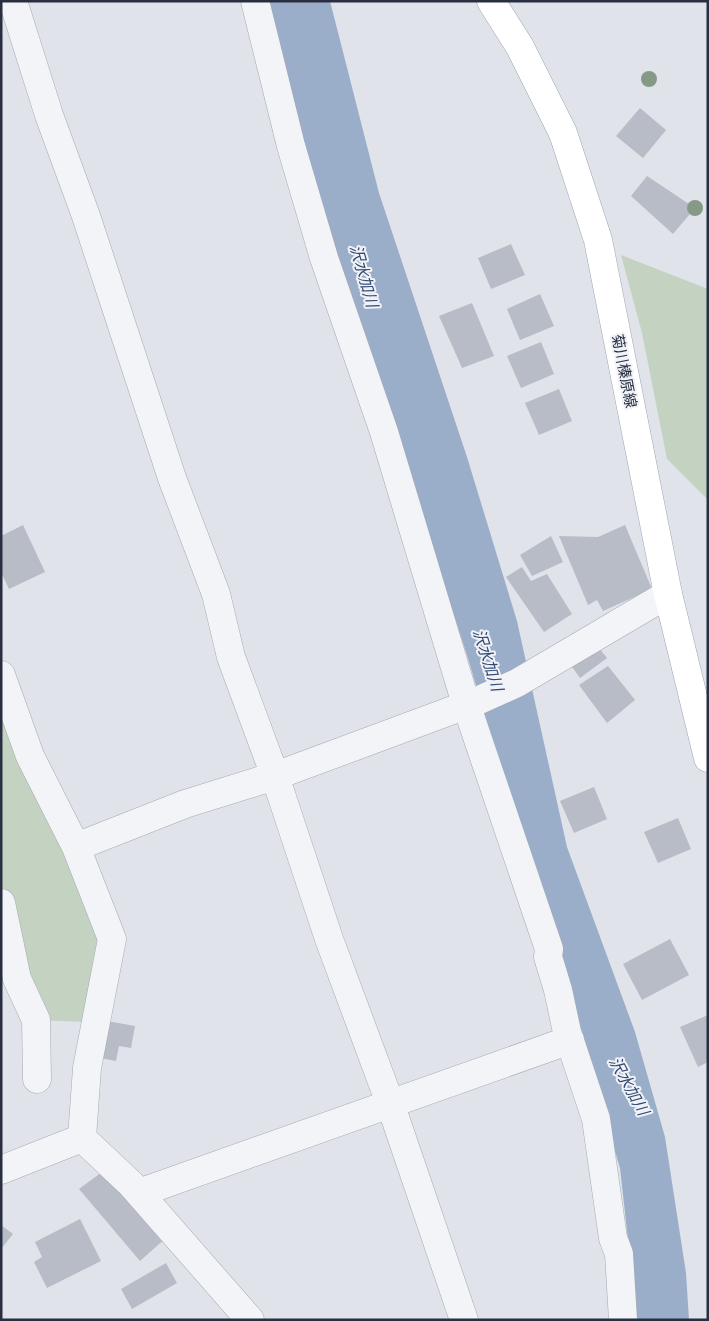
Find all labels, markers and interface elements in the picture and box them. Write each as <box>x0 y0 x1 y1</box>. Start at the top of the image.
water label: 沢水加川 <box>346 243 383 311</box>
street label: 菊川榛原線 <box>608 332 640 410</box>
water label: 沢水加川 <box>469 627 508 695</box>
water label: 沢水加川 <box>605 1053 654 1120</box>

